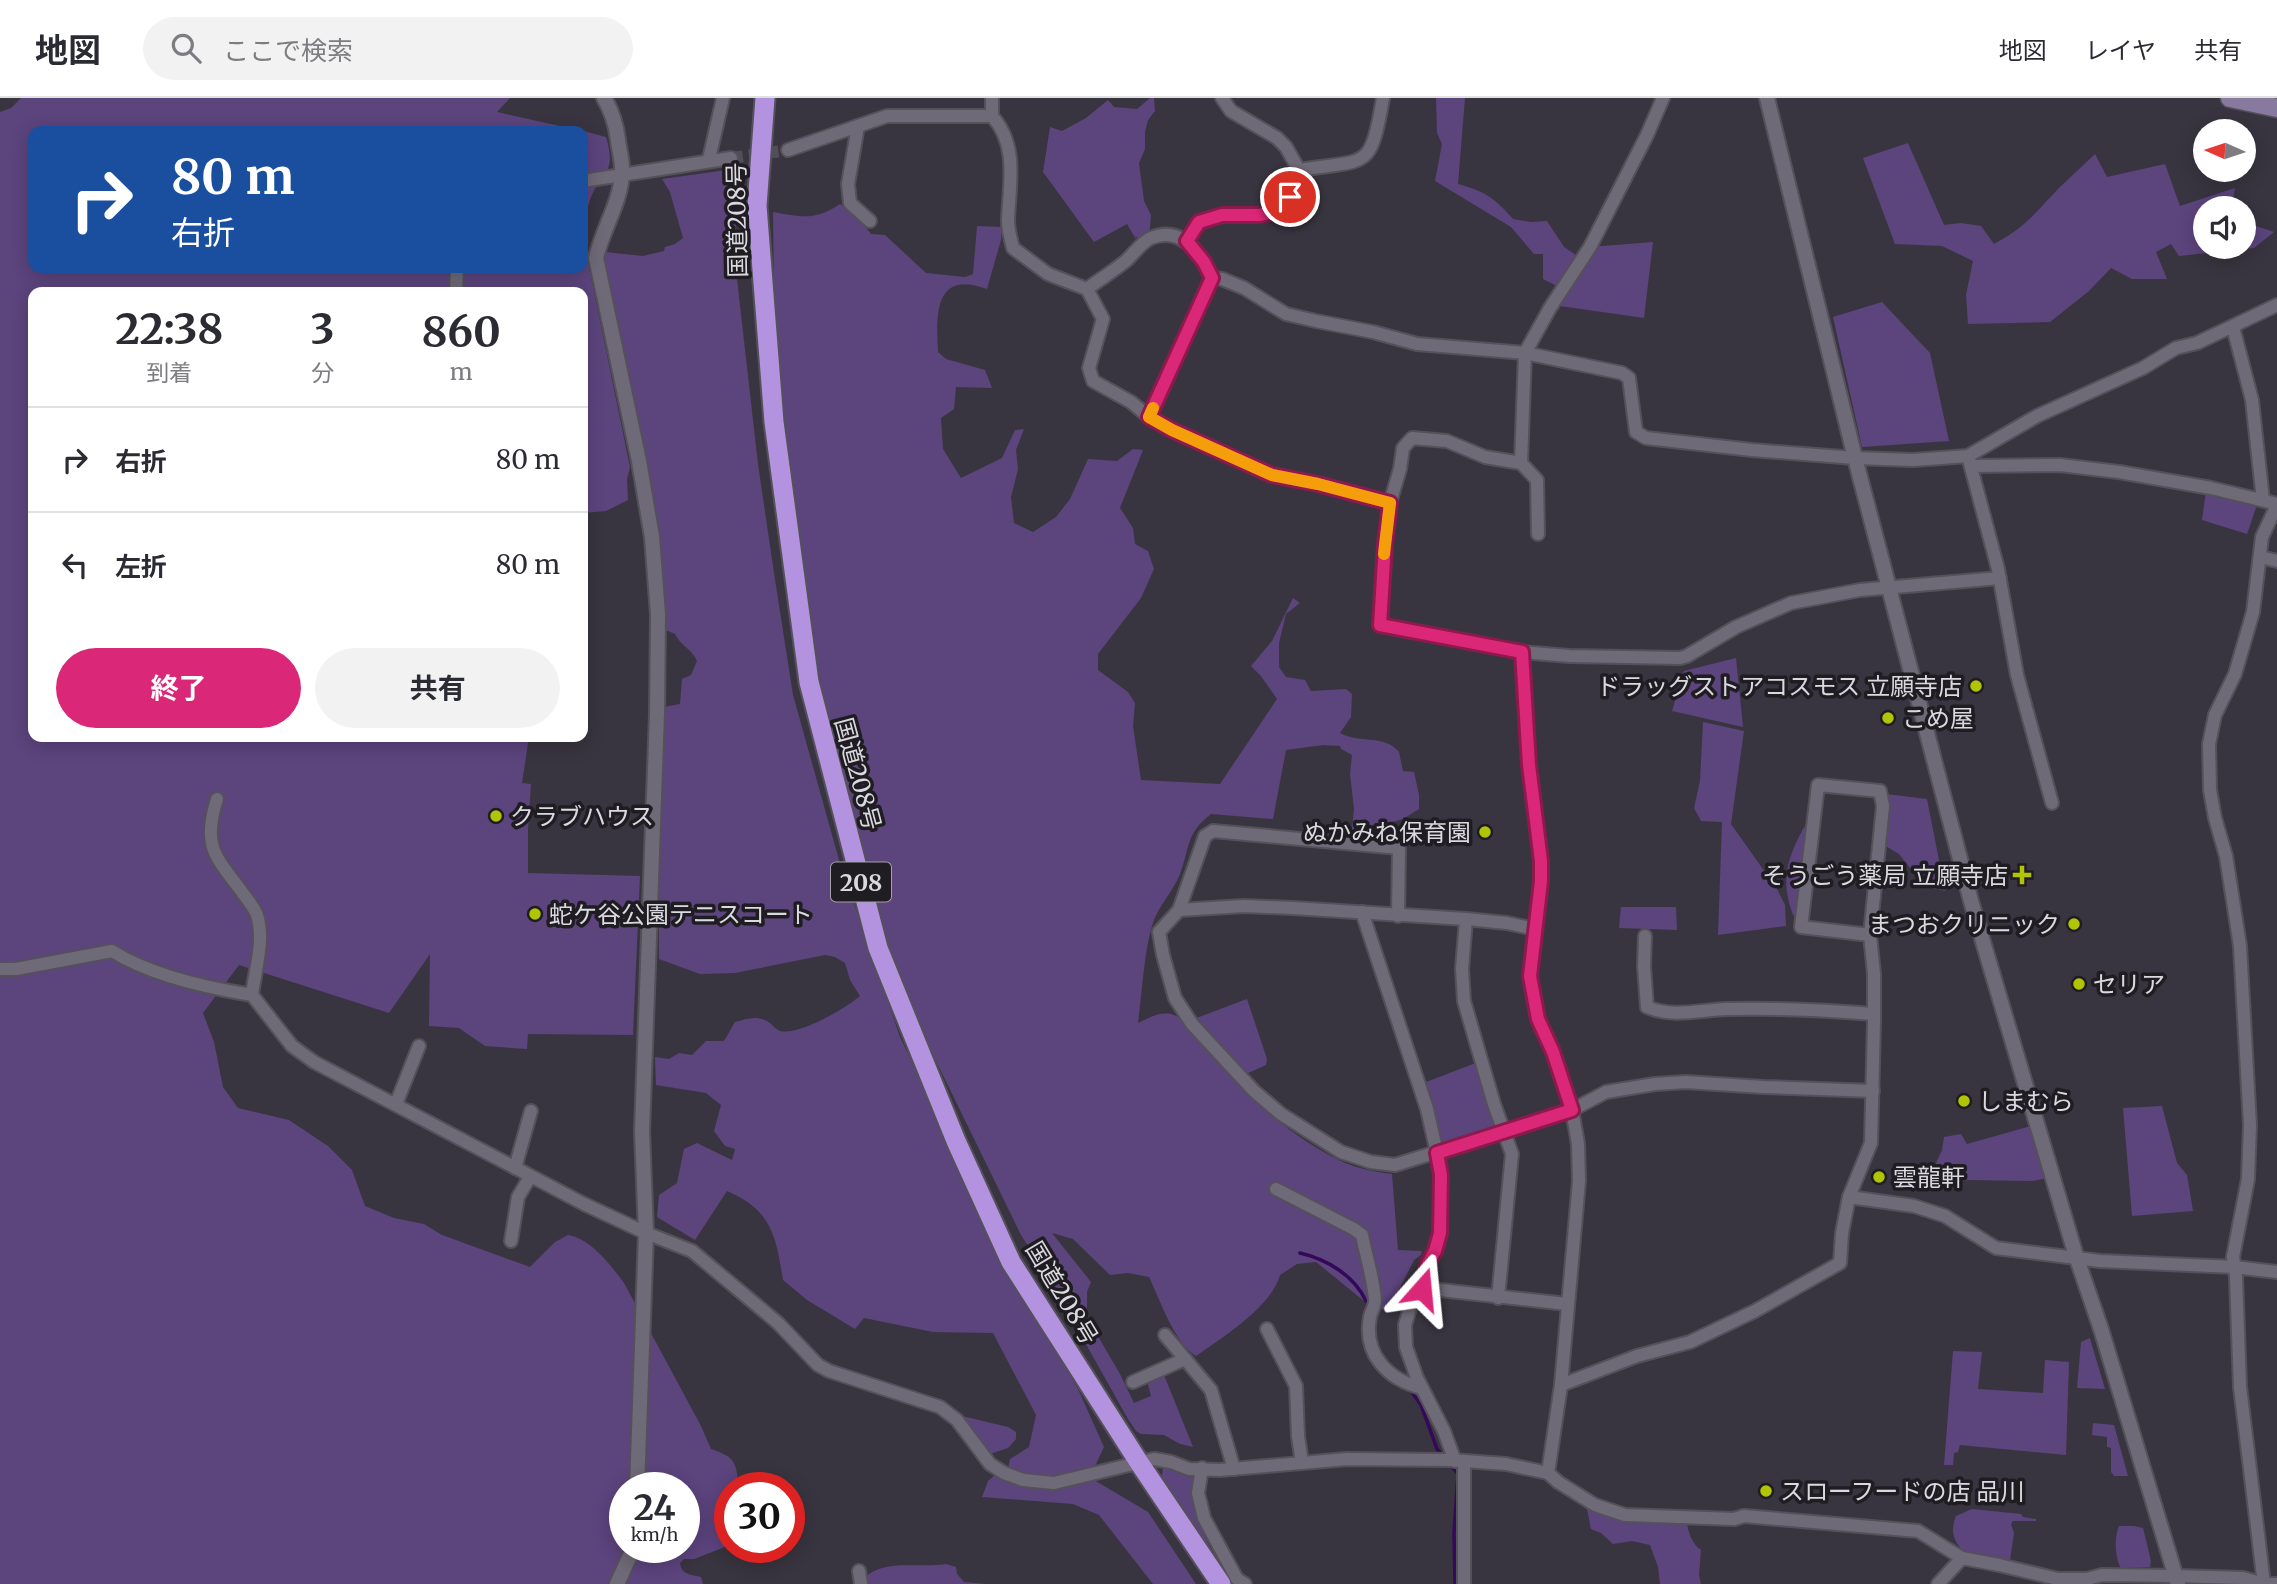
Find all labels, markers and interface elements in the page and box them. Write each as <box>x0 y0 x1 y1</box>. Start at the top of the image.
search box <box>143 17 633 80</box>
icon: search <box>167 29 205 67</box>
text: 地図 <box>35 30 101 71</box>
text: ここで検索 <box>223 34 353 67</box>
text: 地図 <box>1999 35 2047 66</box>
text: レイヤ <box>2085 35 2156 66</box>
text: 共有 <box>2194 35 2242 66</box>
north arrow <box>2193 119 2256 182</box>
map controls <box>2193 119 2256 259</box>
text: 80 m <box>171 146 294 207</box>
icon: right <box>56 154 147 245</box>
street label: 国道208号 <box>720 162 754 278</box>
pin <box>1260 167 1320 227</box>
icon: arrive <box>1271 178 1309 216</box>
button: sound <box>2193 196 2256 259</box>
text: 右折 <box>171 213 235 253</box>
text: 22:38 <box>115 303 223 355</box>
text: 3 <box>310 303 334 355</box>
text: 860 <box>422 306 501 358</box>
text: m <box>450 357 473 386</box>
text: 到着 <box>146 358 192 387</box>
text: 分 <box>311 358 334 387</box>
icon: right <box>56 441 94 479</box>
text: 80 m <box>496 443 560 476</box>
text: 右折 <box>115 445 167 478</box>
icon: left <box>56 546 94 584</box>
text: 80 m <box>496 548 560 581</box>
text: 左折 <box>115 550 167 583</box>
button: 終了 <box>56 648 301 728</box>
button: 共有 <box>315 648 560 728</box>
place label: ドラッグストアコスモス 立願寺店 <box>1596 671 1962 702</box>
marker: ドラッグストアコスモス 立願寺店 <box>1968 678 1984 694</box>
place label: こめ屋 <box>1902 703 1974 734</box>
marker: こめ屋 <box>1880 710 1896 726</box>
street label: 国道208号 <box>828 714 888 834</box>
place label: クラブハウス <box>510 801 654 832</box>
marker: クラブハウス <box>488 808 504 824</box>
place label: ぬかみね保育園 <box>1303 817 1471 848</box>
marker: ぬかみね保育園 <box>1477 824 1493 840</box>
place label: そうごう薬局 立願寺店 <box>1762 860 2008 891</box>
road number: 208 <box>831 862 891 902</box>
marker: そうごう薬局 立願寺店 <box>2014 867 2030 883</box>
place label: 蛇ケ谷公園テニスコート <box>549 899 813 930</box>
marker: 蛇ケ谷公園テニスコート <box>527 906 543 922</box>
place label: まつおクリニック <box>1868 909 2060 940</box>
marker: まつおクリニック <box>2066 916 2082 932</box>
place label: セリア <box>2093 969 2165 1000</box>
marker: セリア <box>2071 976 2087 992</box>
place label: しまむら <box>1978 1086 2074 1117</box>
marker: しまむら <box>1956 1093 1972 1109</box>
place label: 雲龍軒 <box>1893 1162 1965 1193</box>
marker: 雲龍軒 <box>1871 1169 1887 1185</box>
street label: 国道208号 <box>1019 1236 1105 1350</box>
position arrow <box>1385 1252 1459 1326</box>
speed limit sign: 30 <box>714 1472 805 1563</box>
place label: スローフードの店 品川 <box>1780 1476 2024 1507</box>
marker: スローフードの店 品川 <box>1758 1483 1774 1499</box>
text: 24 <box>633 1486 676 1530</box>
text: km/h <box>631 1523 678 1546</box>

